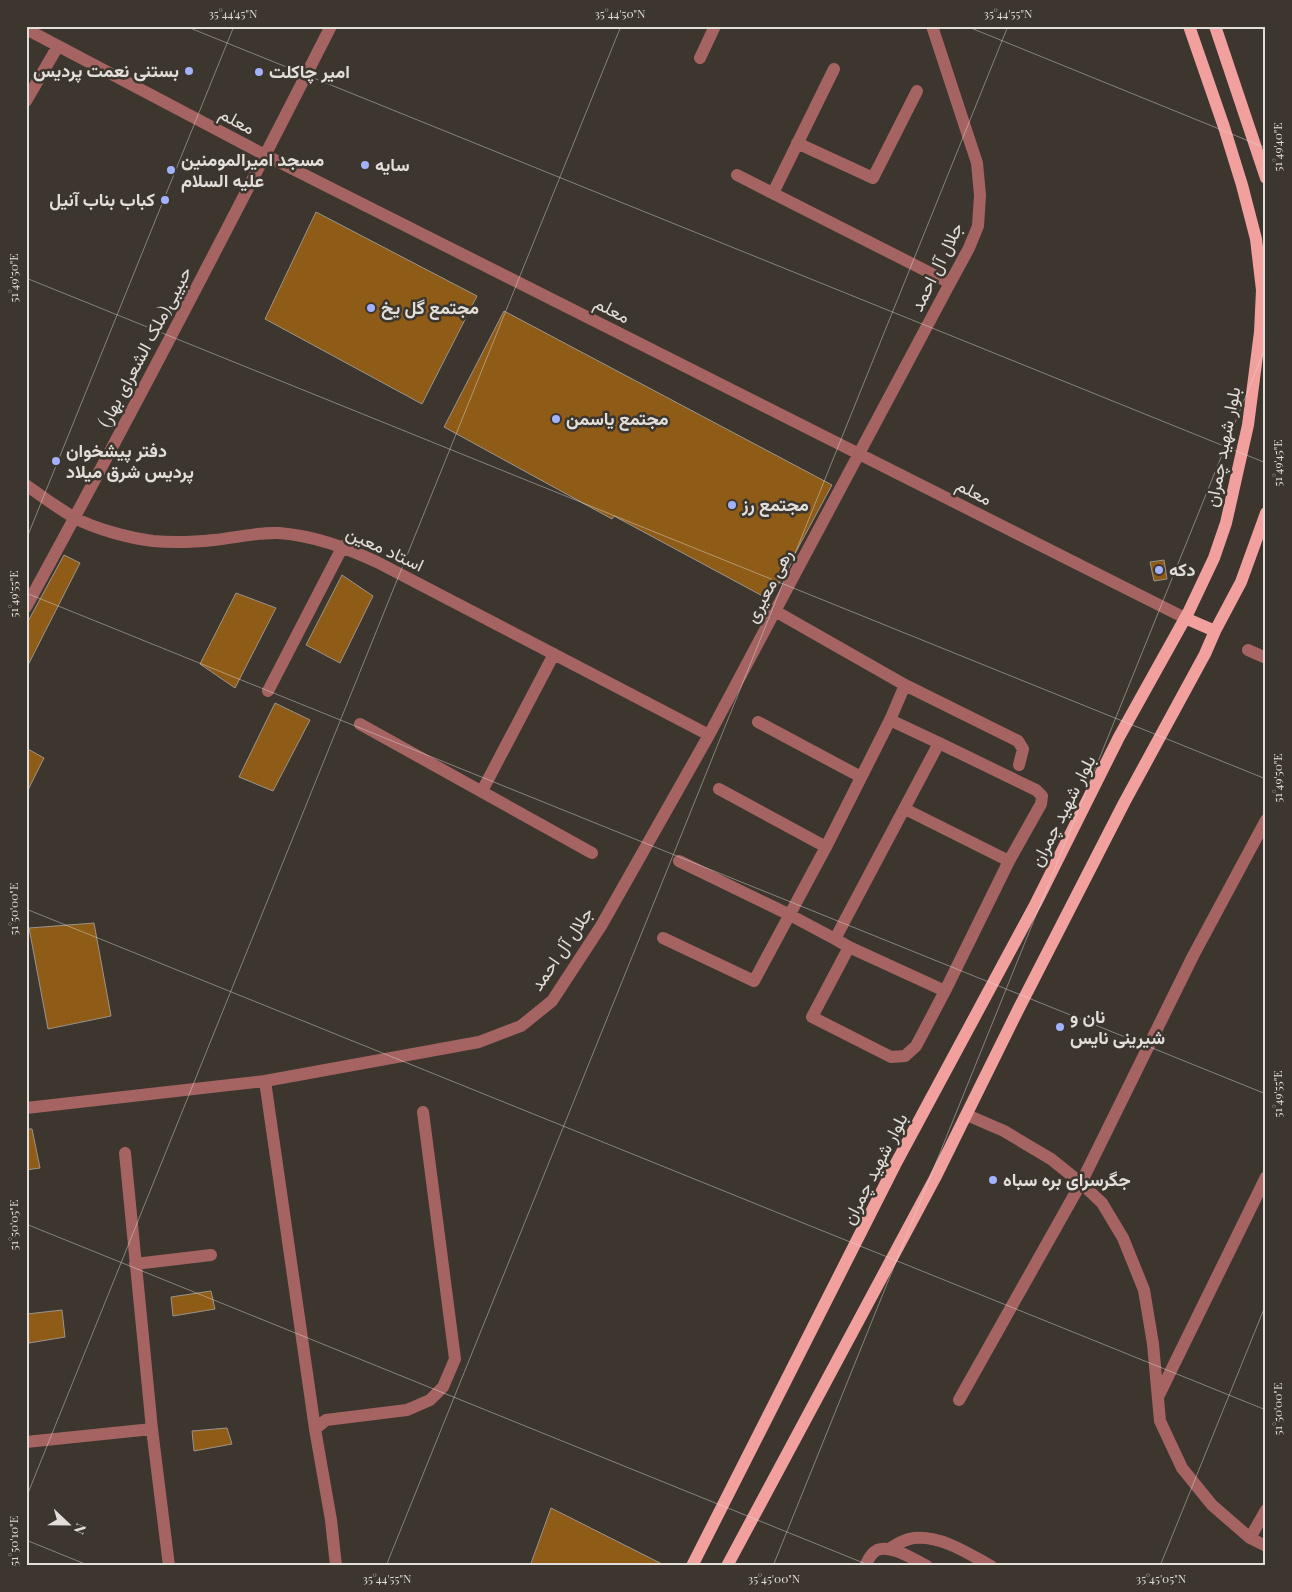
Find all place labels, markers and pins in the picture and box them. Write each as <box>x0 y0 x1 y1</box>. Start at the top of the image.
place label: بستنی نعمت پردیس <box>33 58 179 83</box>
place label: امیر چاکلت <box>269 59 350 84</box>
marker: بستنی نعمت پردیس <box>183 65 195 77</box>
marker: امیر چاکلت <box>253 66 265 78</box>
place label: مسجد امیرالمومنین علیه السلام <box>181 147 325 193</box>
place label: سایه <box>375 152 410 176</box>
marker: سایه <box>359 159 371 171</box>
marker: مسجد امیرالمومنین علیه السلام <box>165 164 177 176</box>
place label: کباب بناب آنیل <box>49 187 155 211</box>
marker: کباب بناب آنیل <box>159 194 171 206</box>
place label: مجتمع گل یخ <box>381 295 479 320</box>
marker: مجتمع گل یخ <box>365 302 377 314</box>
place label: مجتمع یاسمن <box>566 406 669 431</box>
marker: مجتمع یاسمن <box>550 413 562 425</box>
place label: دفتر پیشخوان پردیس شرق میلاد <box>66 438 194 484</box>
marker: دفتر پیشخوان پردیس شرق میلاد <box>50 455 62 467</box>
place label: مجتمع رز <box>741 492 809 517</box>
marker: مجتمع رز <box>726 499 738 511</box>
place label: دکه <box>1169 557 1196 581</box>
marker: دکه <box>1153 564 1165 576</box>
place label: نان و شیرینی نایس <box>1070 1004 1165 1049</box>
marker: نان و شیرینی نایس <box>1054 1021 1066 1033</box>
place label: جگرسرای بره سباه <box>1003 1167 1131 1191</box>
marker: جگرسرای بره سباه <box>987 1174 999 1186</box>

